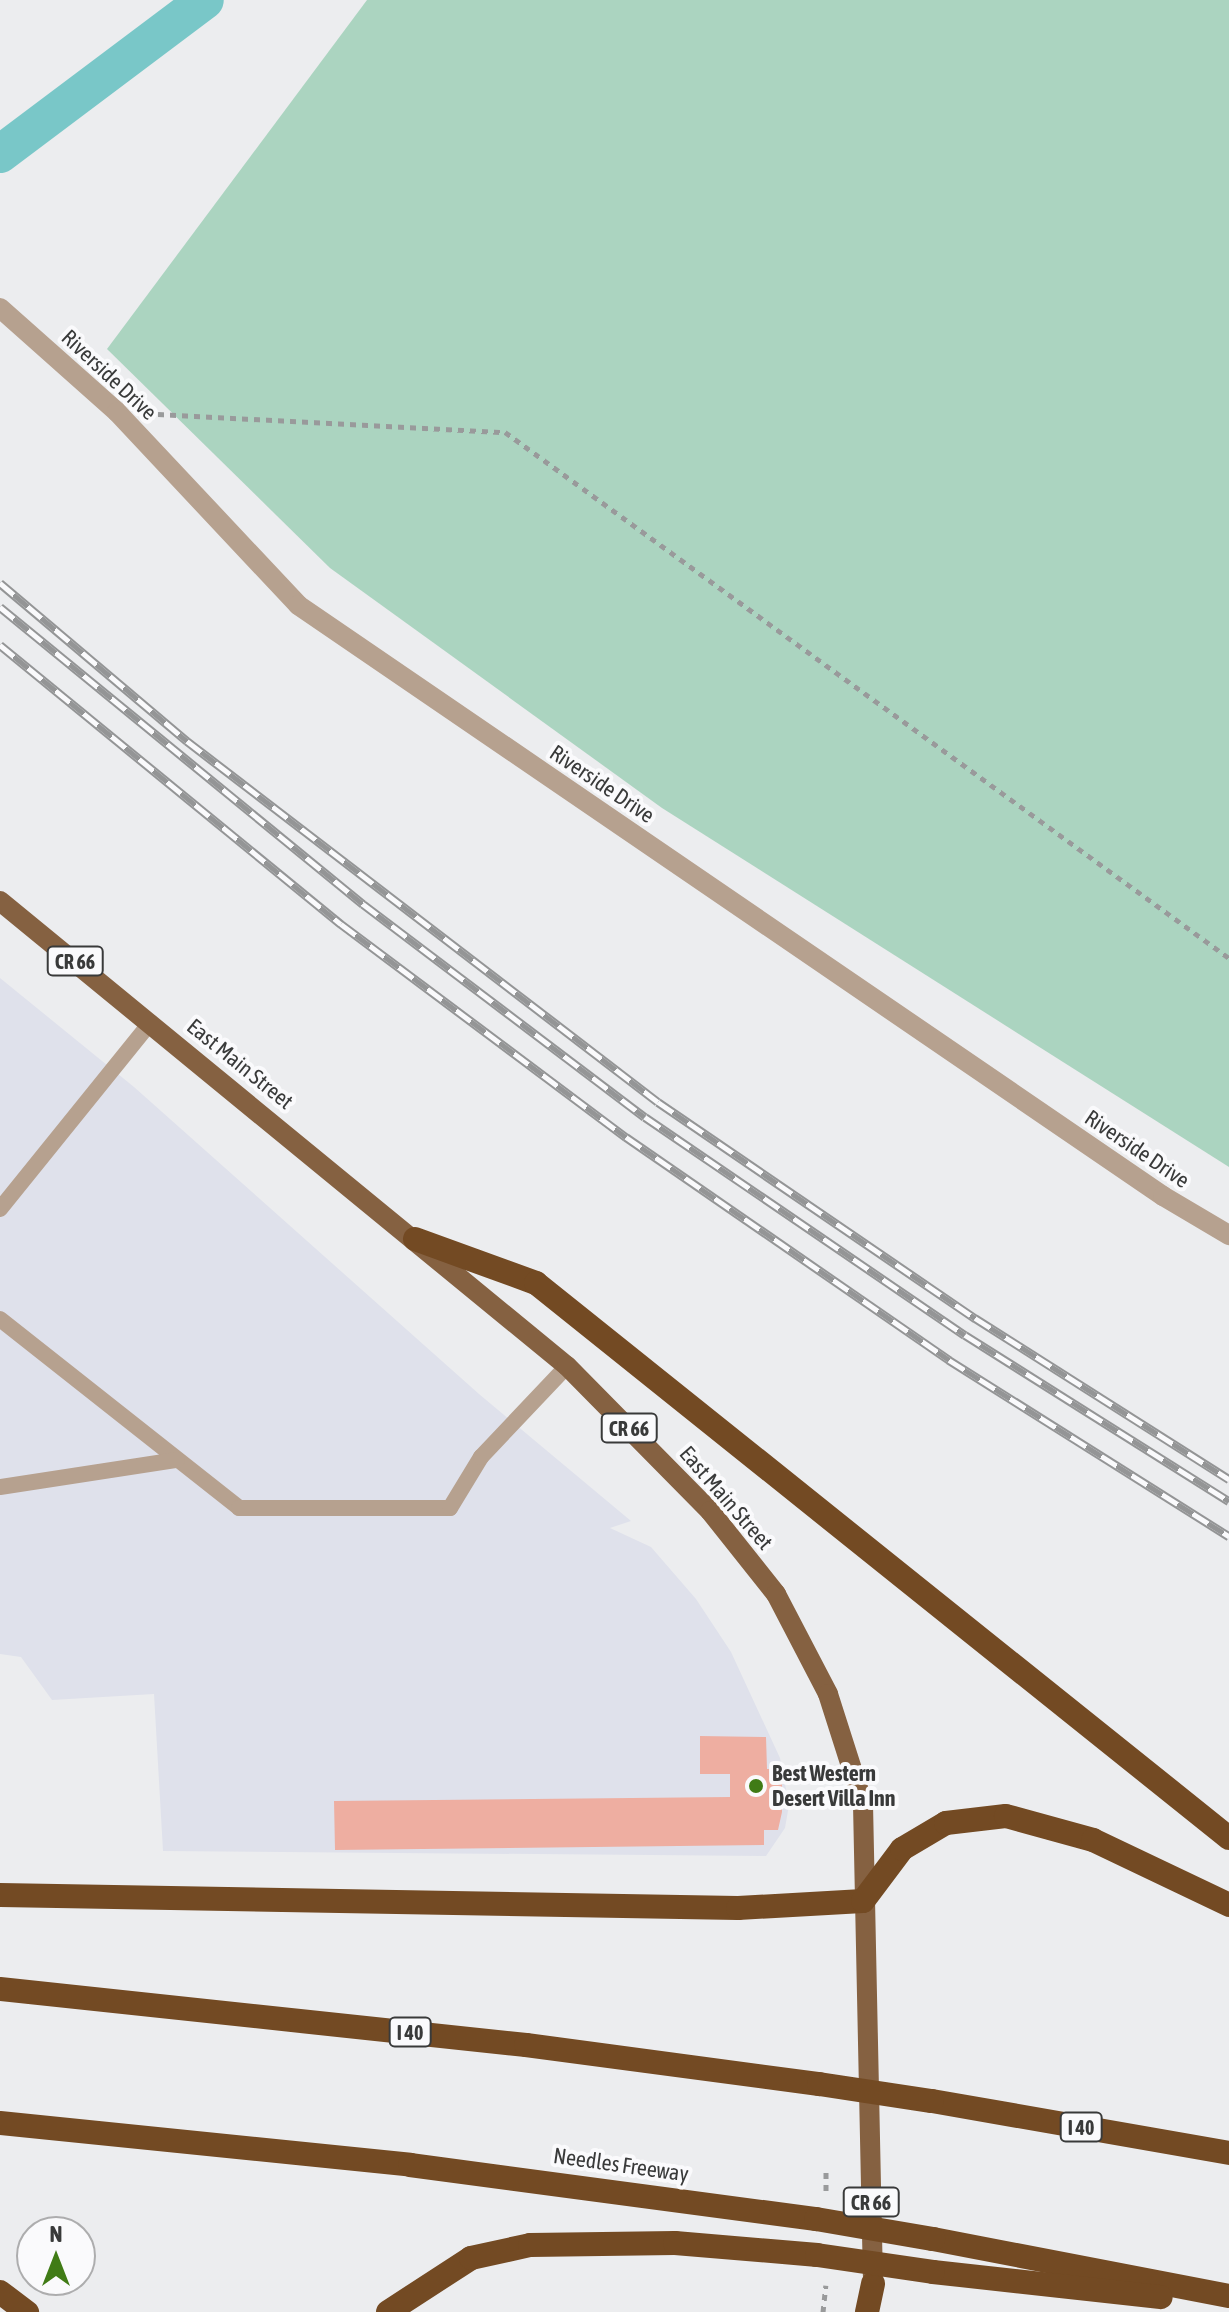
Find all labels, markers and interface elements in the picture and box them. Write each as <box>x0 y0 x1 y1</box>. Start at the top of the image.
street label: Riverside Drive <box>56 324 162 426</box>
street label: Riverside Drive <box>545 739 659 829</box>
road number: CR 66 <box>45 945 105 977</box>
street label: East Main Street <box>182 1013 298 1115</box>
street label: Riverside Drive <box>1080 1104 1194 1194</box>
road number: CR 66 <box>599 1412 659 1444</box>
street label: East Main Street <box>674 1441 778 1555</box>
place label: Best Western Desert Villa Inn <box>772 1760 895 1812</box>
marker: Best Western Desert Villa Inn <box>747 1777 765 1795</box>
road number: I 40 <box>388 2016 432 2048</box>
road number: I 40 <box>1059 2111 1103 2143</box>
street label: Needles Freeway <box>552 2142 690 2188</box>
road number: CR 66 <box>841 2186 901 2218</box>
north arrow <box>16 2216 96 2296</box>
text: N <box>50 2221 62 2247</box>

